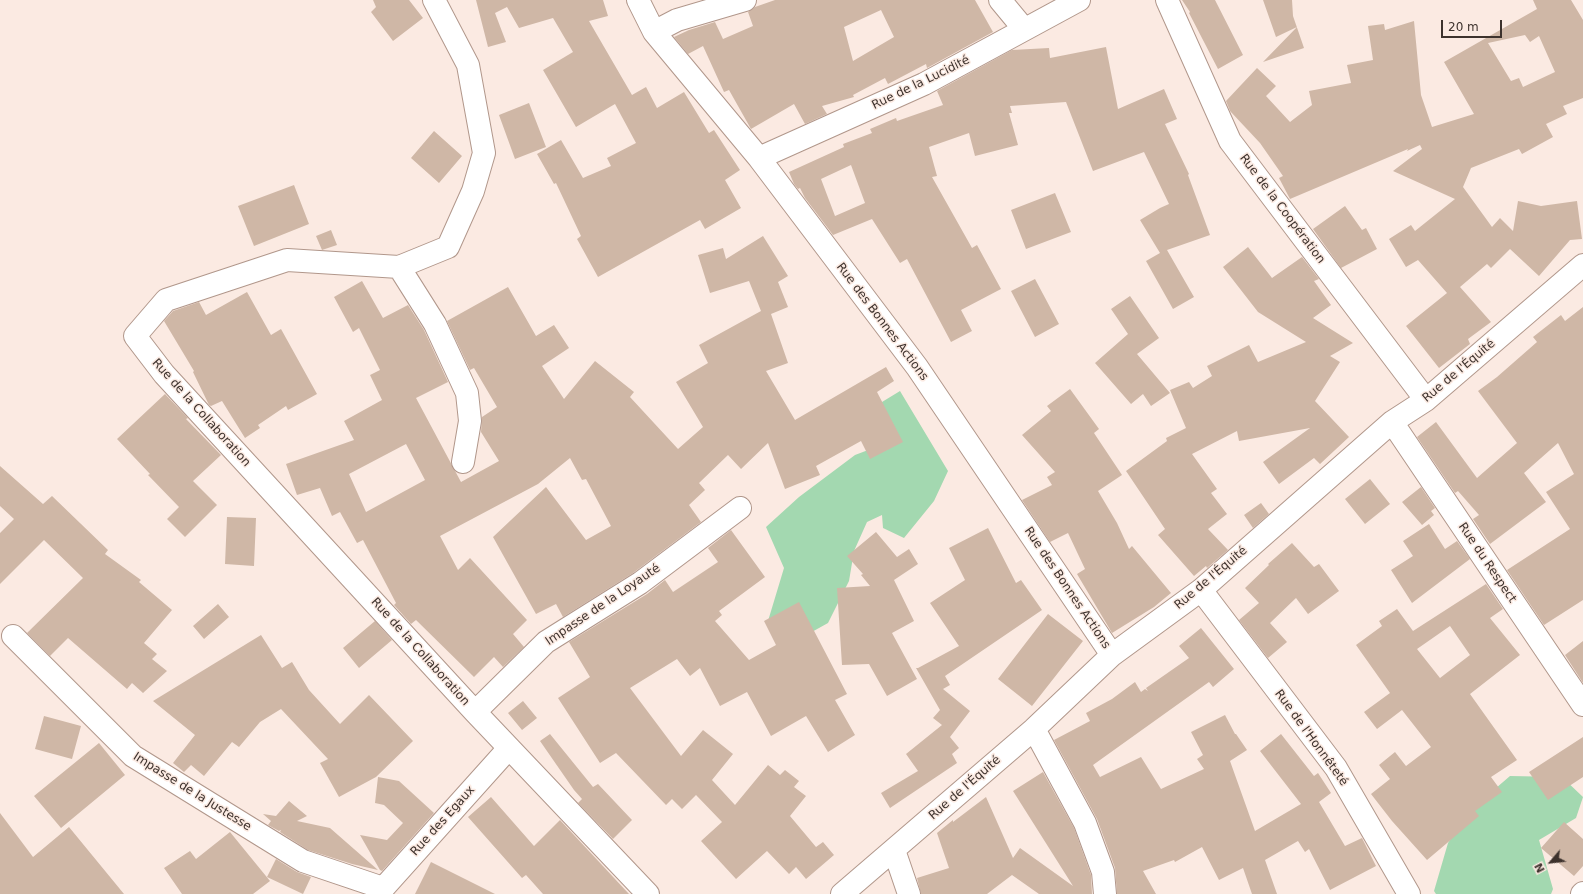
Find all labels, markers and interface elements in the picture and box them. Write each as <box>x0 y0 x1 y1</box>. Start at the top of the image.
scale bar <box>1443 12 1504 38</box>
text: 20 m <box>1448 20 1479 34</box>
street label: Rue de la Lucidité <box>870 53 972 113</box>
street label: Rue de la Coopération <box>1236 151 1328 267</box>
street label: Rue des Bonnes Actions <box>833 260 931 384</box>
street label: Rue de l'Équité <box>1420 336 1498 406</box>
street label: Rue de la Collaboration <box>149 356 253 470</box>
street label: Rue du Respect <box>1455 520 1519 606</box>
street label: Rue des Bonnes Actions <box>1021 524 1113 652</box>
street label: Rue de l'Équité <box>1172 543 1250 613</box>
street label: Impasse de la Loyauté <box>543 561 663 649</box>
street label: Rue de la Collaboration <box>368 595 472 709</box>
street label: Rue de l'Honnêteté <box>1271 687 1351 789</box>
street label: Impasse de la Justesse <box>130 750 254 834</box>
street label: Rue de l'Équité <box>926 753 1004 823</box>
street label: Rue des Egaux <box>408 783 478 859</box>
north arrow <box>1531 842 1571 882</box>
text: N <box>1532 861 1548 875</box>

